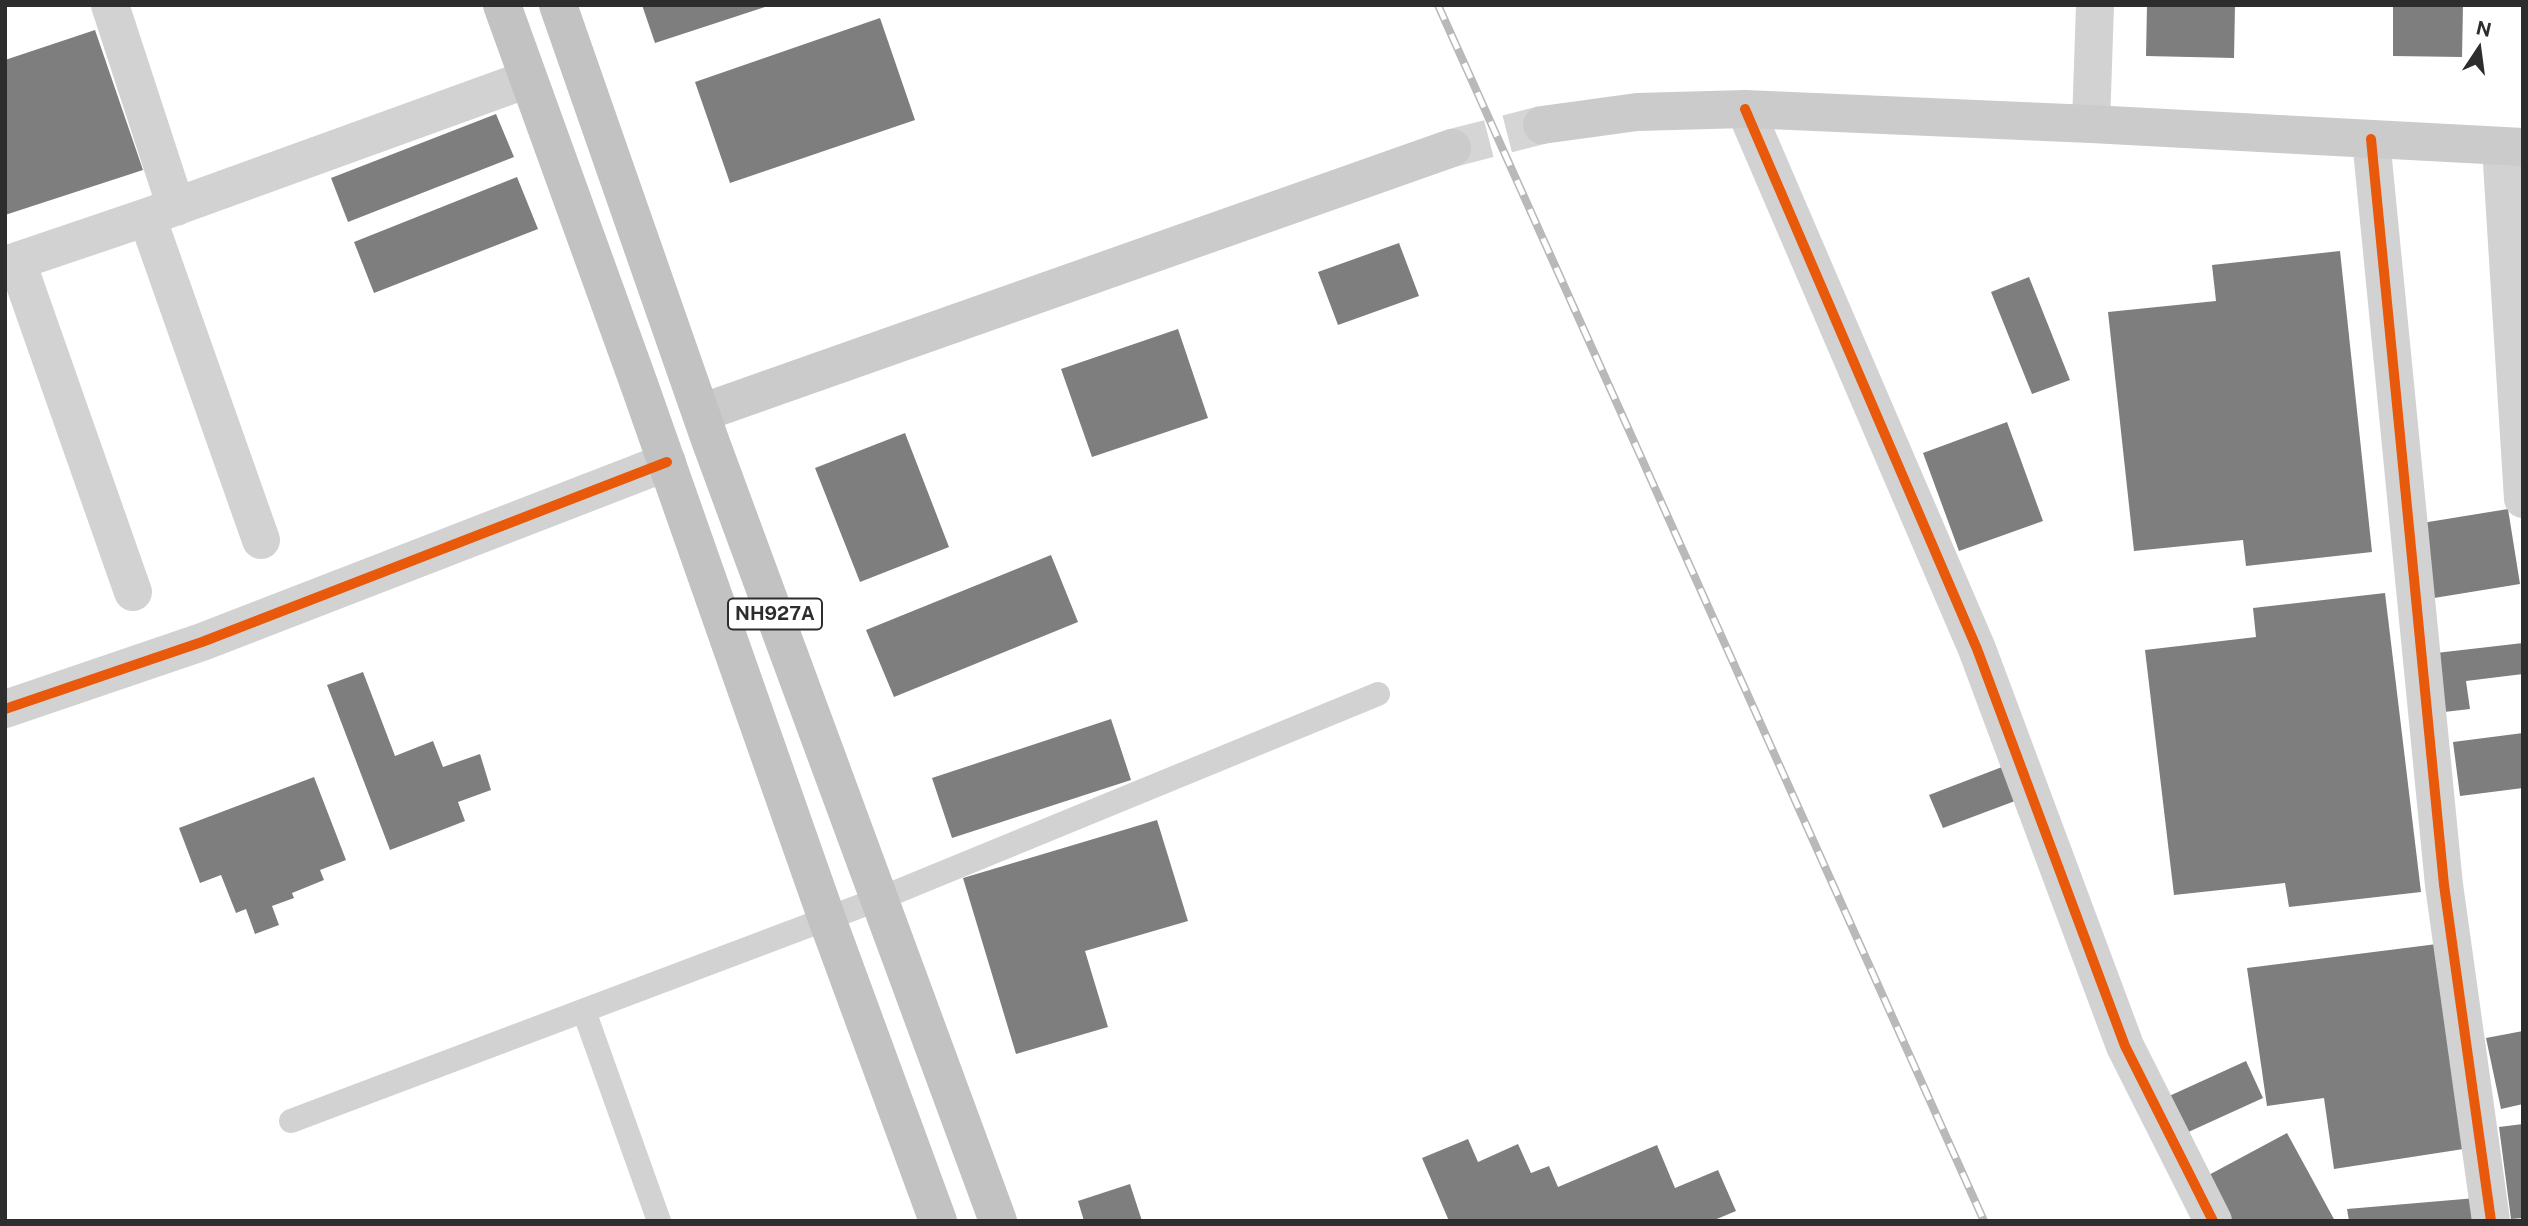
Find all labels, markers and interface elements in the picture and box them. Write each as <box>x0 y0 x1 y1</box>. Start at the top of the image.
north arrow <box>2444 14 2514 84</box>
text: N <box>2474 16 2493 41</box>
road number: NH927A <box>728 598 822 629</box>

